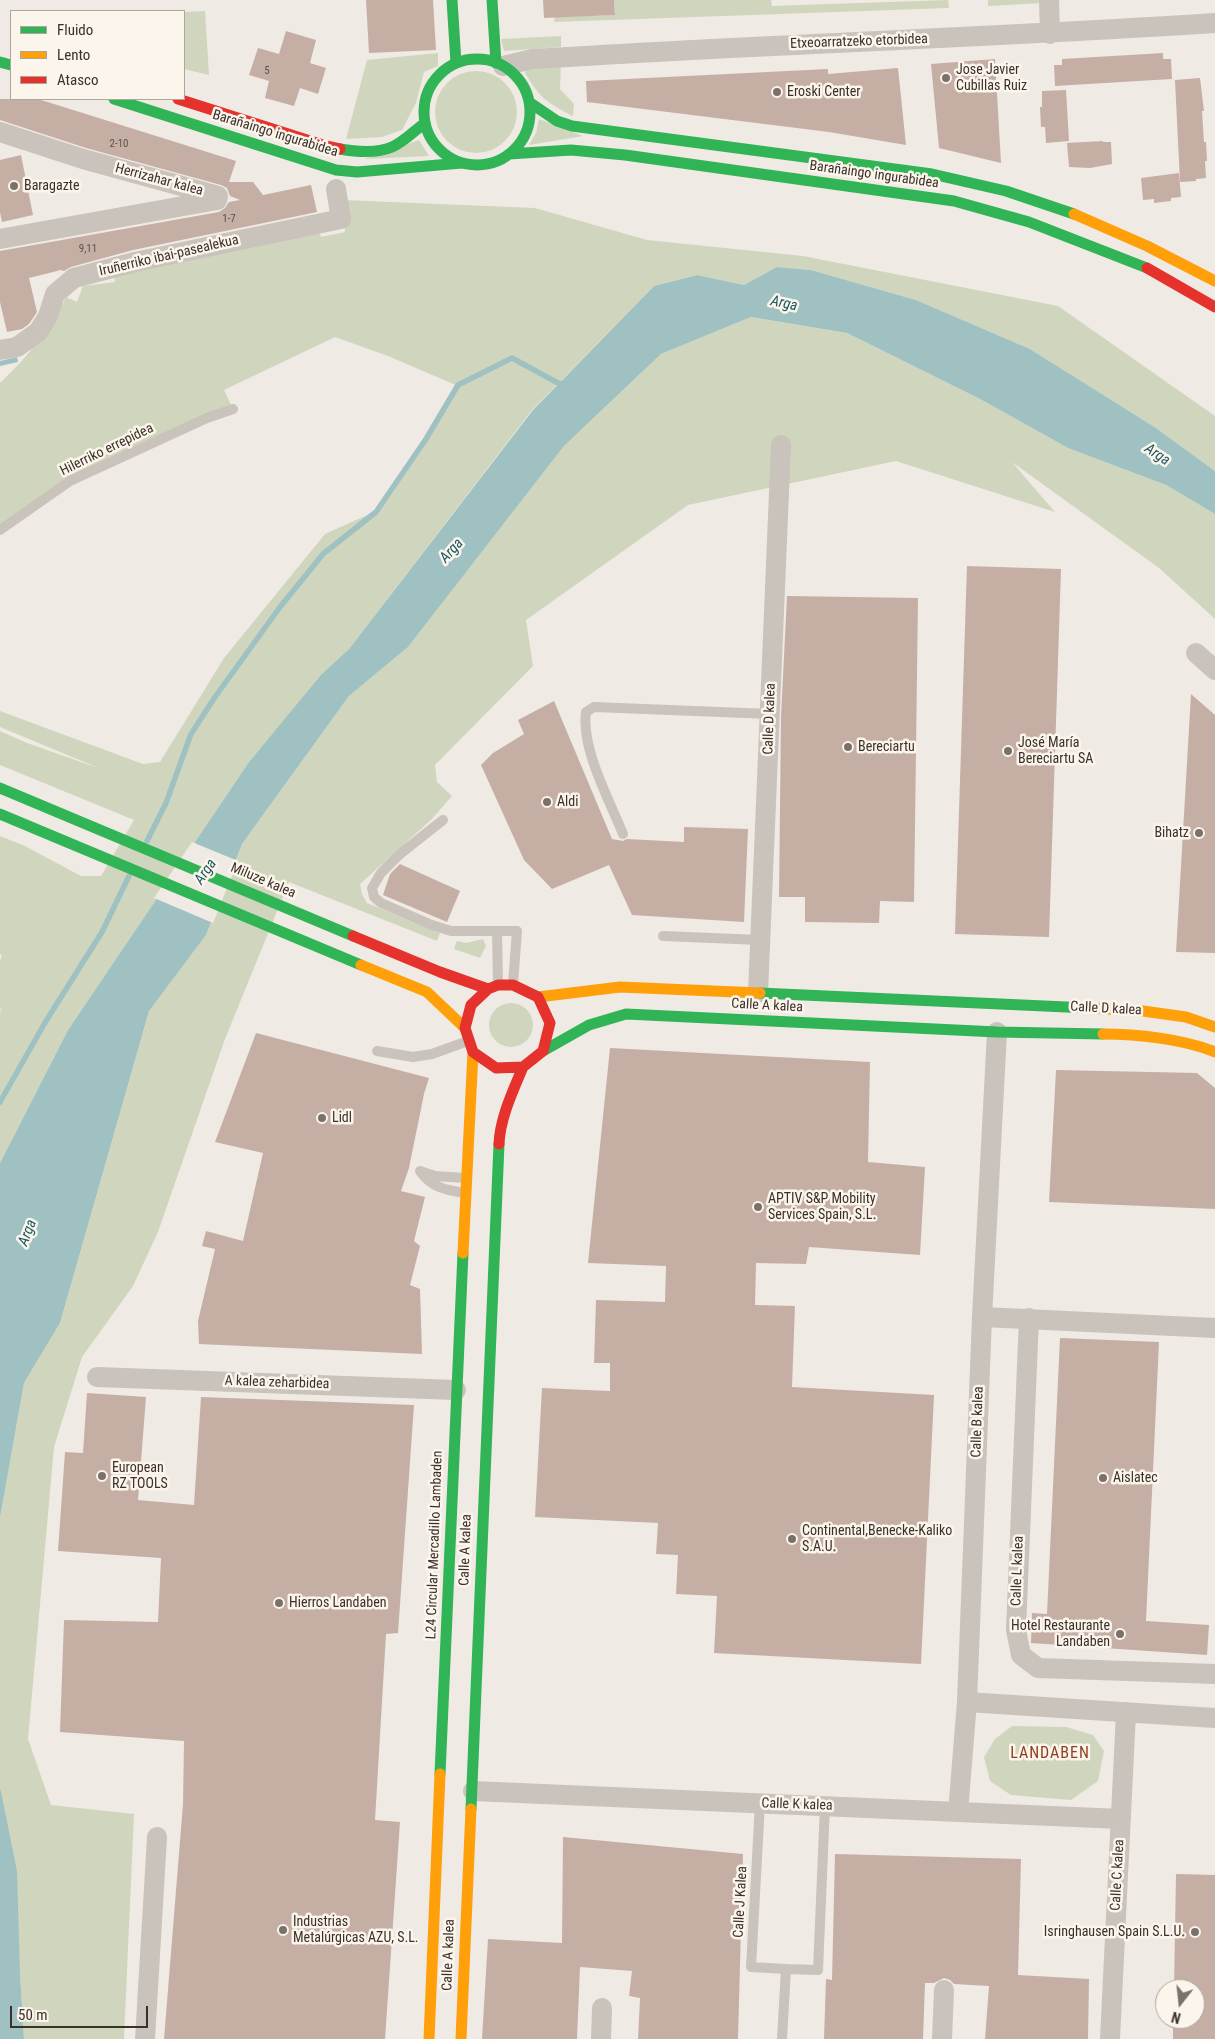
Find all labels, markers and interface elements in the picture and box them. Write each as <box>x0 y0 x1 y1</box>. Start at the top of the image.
legend <box>10 10 185 100</box>
text: Fluido <box>57 21 93 39</box>
street label: Etxeoarratzeko etorbidea <box>790 31 928 53</box>
text: Lento <box>57 46 90 64</box>
place label: Jose Javier Cubillas Ruiz <box>956 62 1027 94</box>
house number: 5 <box>264 64 270 78</box>
text: Atasco <box>57 71 98 89</box>
marker: Jose Javier Cubillas Ruiz <box>940 72 952 84</box>
place label: Eroski Center <box>787 84 860 100</box>
marker: Eroski Center <box>771 86 783 98</box>
street label: Barañaingo ingurabidea <box>210 107 340 161</box>
house number: 2-10 <box>109 137 129 151</box>
street label: Barañaingo ingurabidea <box>808 158 940 192</box>
street label: Herrizahar kalea <box>113 160 205 200</box>
place label: Baragazte <box>24 178 80 194</box>
marker: Baragazte <box>8 180 20 192</box>
house number: 1-7 <box>222 212 236 226</box>
street label: Iruñerriko ibai-pasealekua <box>98 232 240 280</box>
house number: 9,11 <box>79 242 97 256</box>
water label: Arga <box>769 292 799 316</box>
street label: Hilerriko errepidea <box>58 420 156 480</box>
water label: Arga <box>1141 440 1173 470</box>
water label: Arga <box>436 535 468 567</box>
street label: Calle D kalea <box>760 683 780 755</box>
place label: José María Bereciartu SA <box>1018 735 1093 768</box>
place label: Bereciartu <box>858 739 915 755</box>
marker: Bereciartu <box>842 741 854 753</box>
marker: José María Bereciartu SA <box>1002 745 1014 757</box>
place label: Aldi <box>557 794 578 810</box>
marker: Aldi <box>541 796 553 808</box>
place label: Bihatz <box>1154 825 1189 841</box>
marker: Bihatz <box>1193 827 1205 839</box>
water label: Arga <box>191 856 221 888</box>
street label: Miluze kalea <box>228 860 298 902</box>
street label: Calle A kalea <box>731 996 803 1016</box>
street label: Calle D kalea <box>1070 999 1142 1019</box>
place label: Lidl <box>332 1110 352 1126</box>
marker: Lidl <box>316 1112 328 1124</box>
place label: APTIV S&P Mobility Services Spain, S.L. <box>768 1191 876 1224</box>
marker: APTIV S&P Mobility Services Spain, S.L. <box>752 1201 764 1213</box>
water label: Arga <box>15 1217 41 1249</box>
street label: A kalea zeharbidea <box>224 1373 330 1393</box>
street label: Calle B kalea <box>968 1386 988 1458</box>
street label: L24 Circular Mercadillo Lambaden <box>423 1450 447 1640</box>
place label: European RZ TOOLS <box>112 1460 168 1492</box>
marker: European RZ TOOLS <box>96 1470 108 1482</box>
place label: Aislatec <box>1113 1470 1158 1486</box>
marker: Aislatec <box>1097 1472 1109 1484</box>
street label: Calle A kalea <box>456 1514 476 1586</box>
place label: Continental,Benecke-Kaliko S.A.U. <box>802 1523 952 1555</box>
marker: Continental,Benecke-Kaliko S.A.U. <box>786 1533 798 1545</box>
street label: Calle L kalea <box>1008 1536 1028 1606</box>
place label: Hierros Landaben <box>289 1595 387 1611</box>
marker: Hierros Landaben <box>273 1597 285 1609</box>
place label: Hotel Restaurante Landaben <box>1011 1618 1110 1650</box>
marker: Hotel Restaurante Landaben <box>1114 1628 1126 1640</box>
district label: LANDABEN <box>1009 1744 1091 1764</box>
street label: Calle K kalea <box>761 1795 833 1815</box>
street label: Calle C kalea <box>1108 1839 1128 1911</box>
street label: Calle J Kalea <box>731 1866 751 1938</box>
place label: Industrias Metalúrgicas AZU, S.L. <box>293 1914 419 1946</box>
street label: Calle A kalea <box>439 1919 459 1991</box>
marker: Industrias Metalúrgicas AZU, S.L. <box>277 1924 289 1936</box>
place label: Isringhausen Spain S.L.U. <box>1044 1924 1185 1940</box>
marker: Isringhausen Spain S.L.U. <box>1189 1926 1201 1938</box>
north arrow <box>1155 1979 1205 2029</box>
scale bar <box>12 1996 150 2028</box>
text: 50 m <box>18 2006 48 2024</box>
text: N <box>1170 2009 1182 2026</box>

